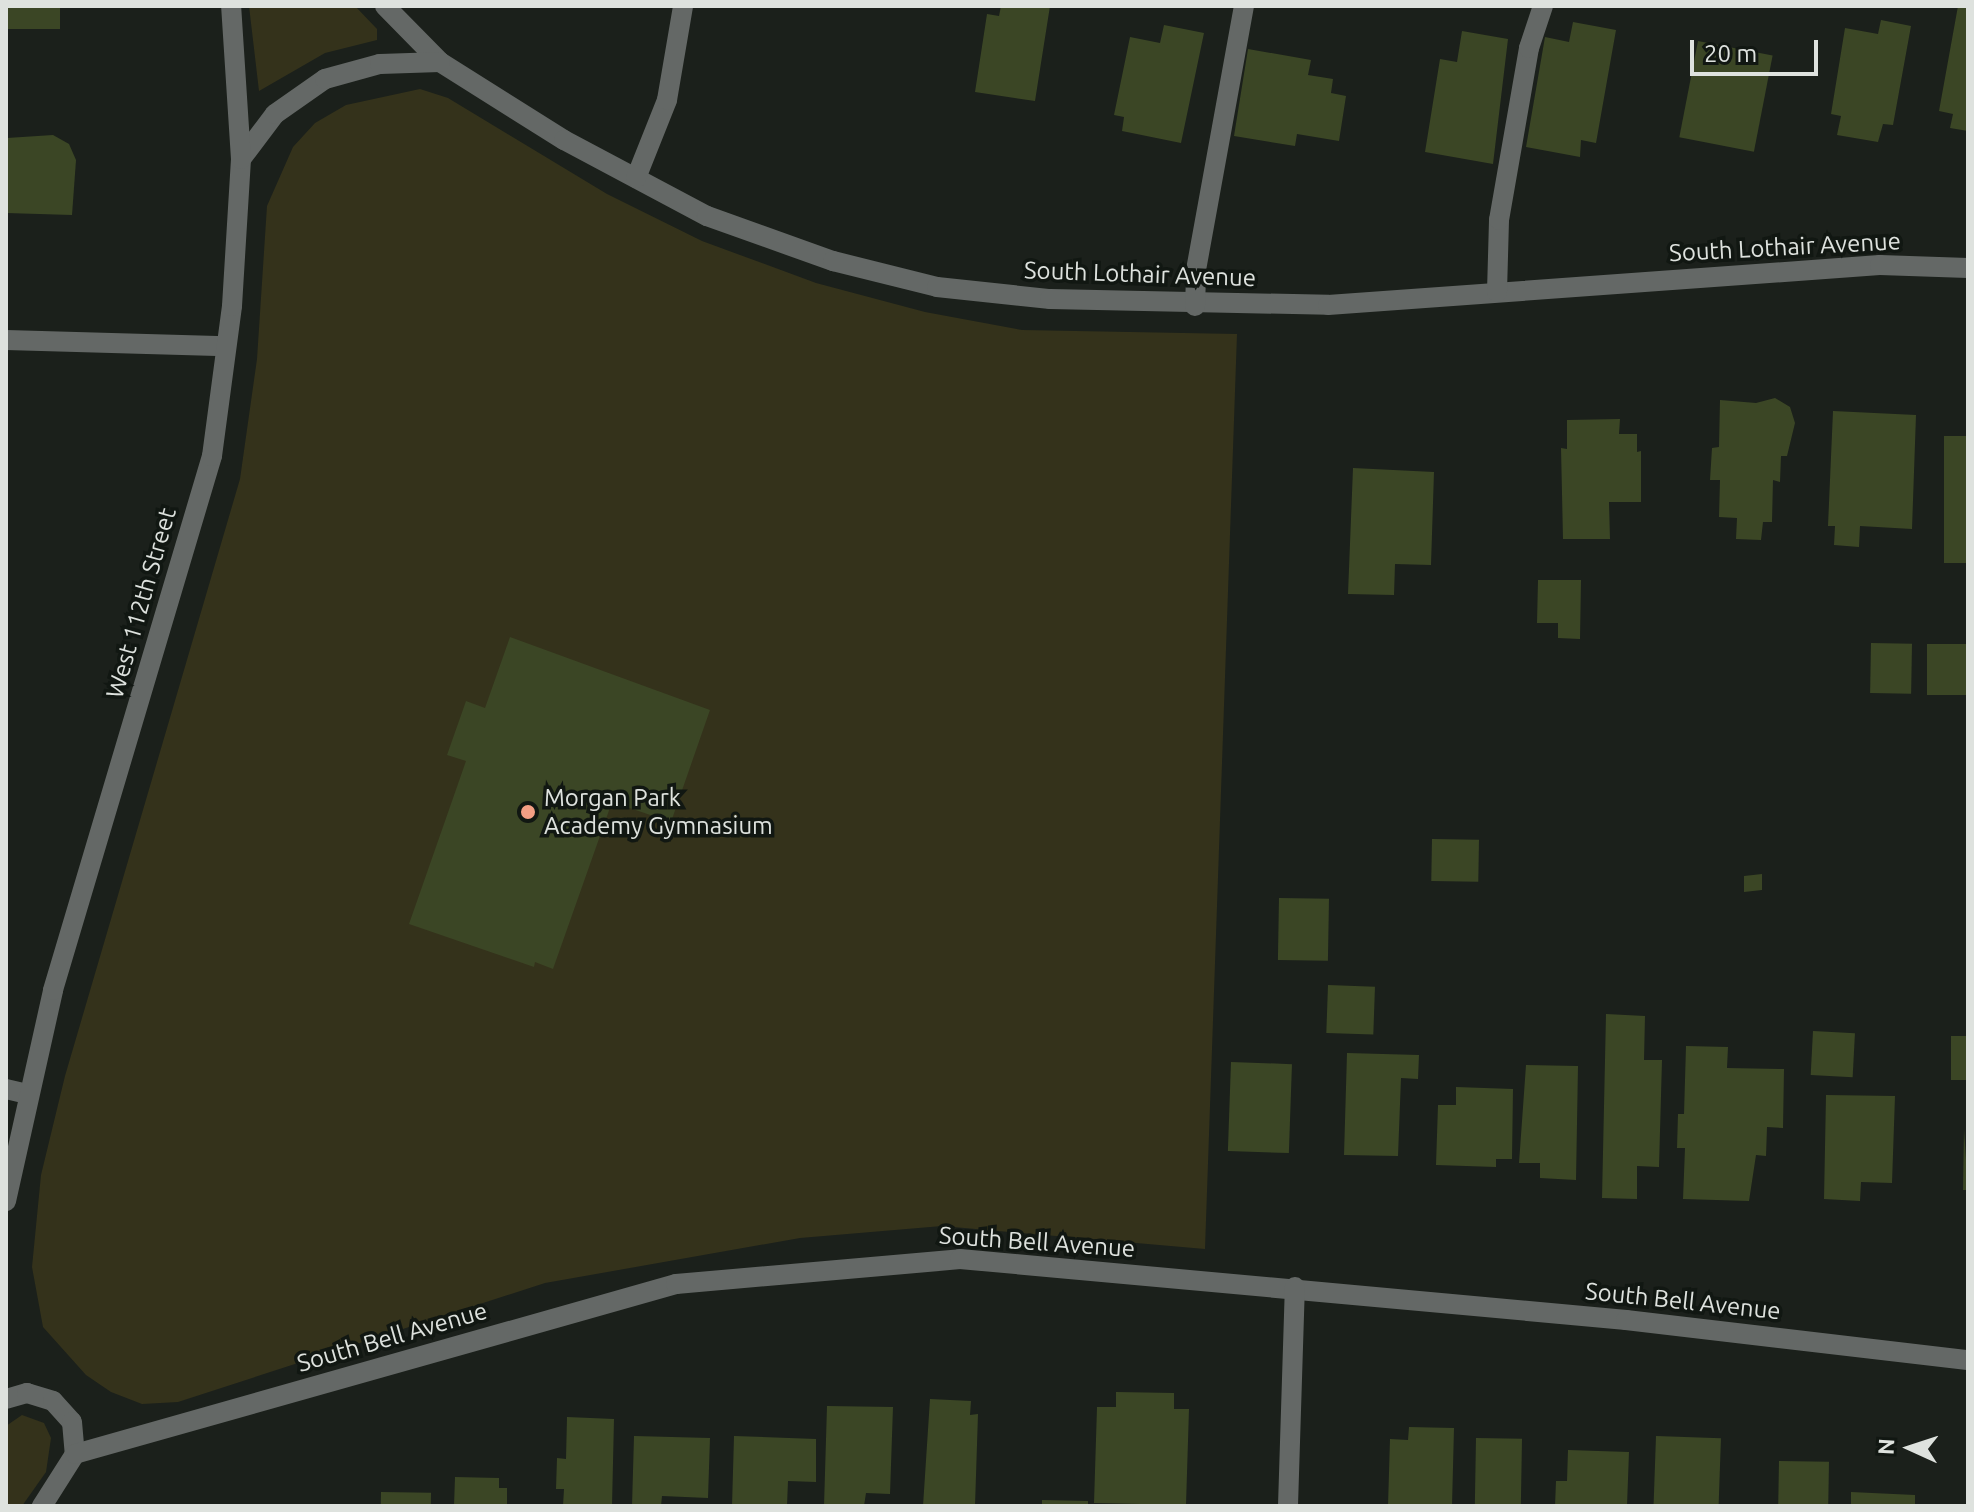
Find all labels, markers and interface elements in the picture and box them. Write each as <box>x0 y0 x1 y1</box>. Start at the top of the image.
scale bar <box>1694 24 1822 74</box>
text: 20 m <box>1704 40 1757 67</box>
street label: South Lothair Avenue <box>1668 227 1902 267</box>
street label: South Lothair Avenue <box>1024 256 1256 292</box>
street label: West 112th Street <box>100 505 182 701</box>
place label: Morgan Park Academy Gymnasium <box>544 784 773 840</box>
marker: Morgan Park Academy Gymnasium <box>519 803 537 821</box>
street label: South Bell Avenue <box>938 1221 1136 1263</box>
street label: South Bell Avenue <box>1584 1276 1782 1326</box>
street label: South Bell Avenue <box>294 1296 490 1378</box>
north arrow <box>1870 1408 1950 1488</box>
text: N <box>1873 1438 1898 1456</box>

